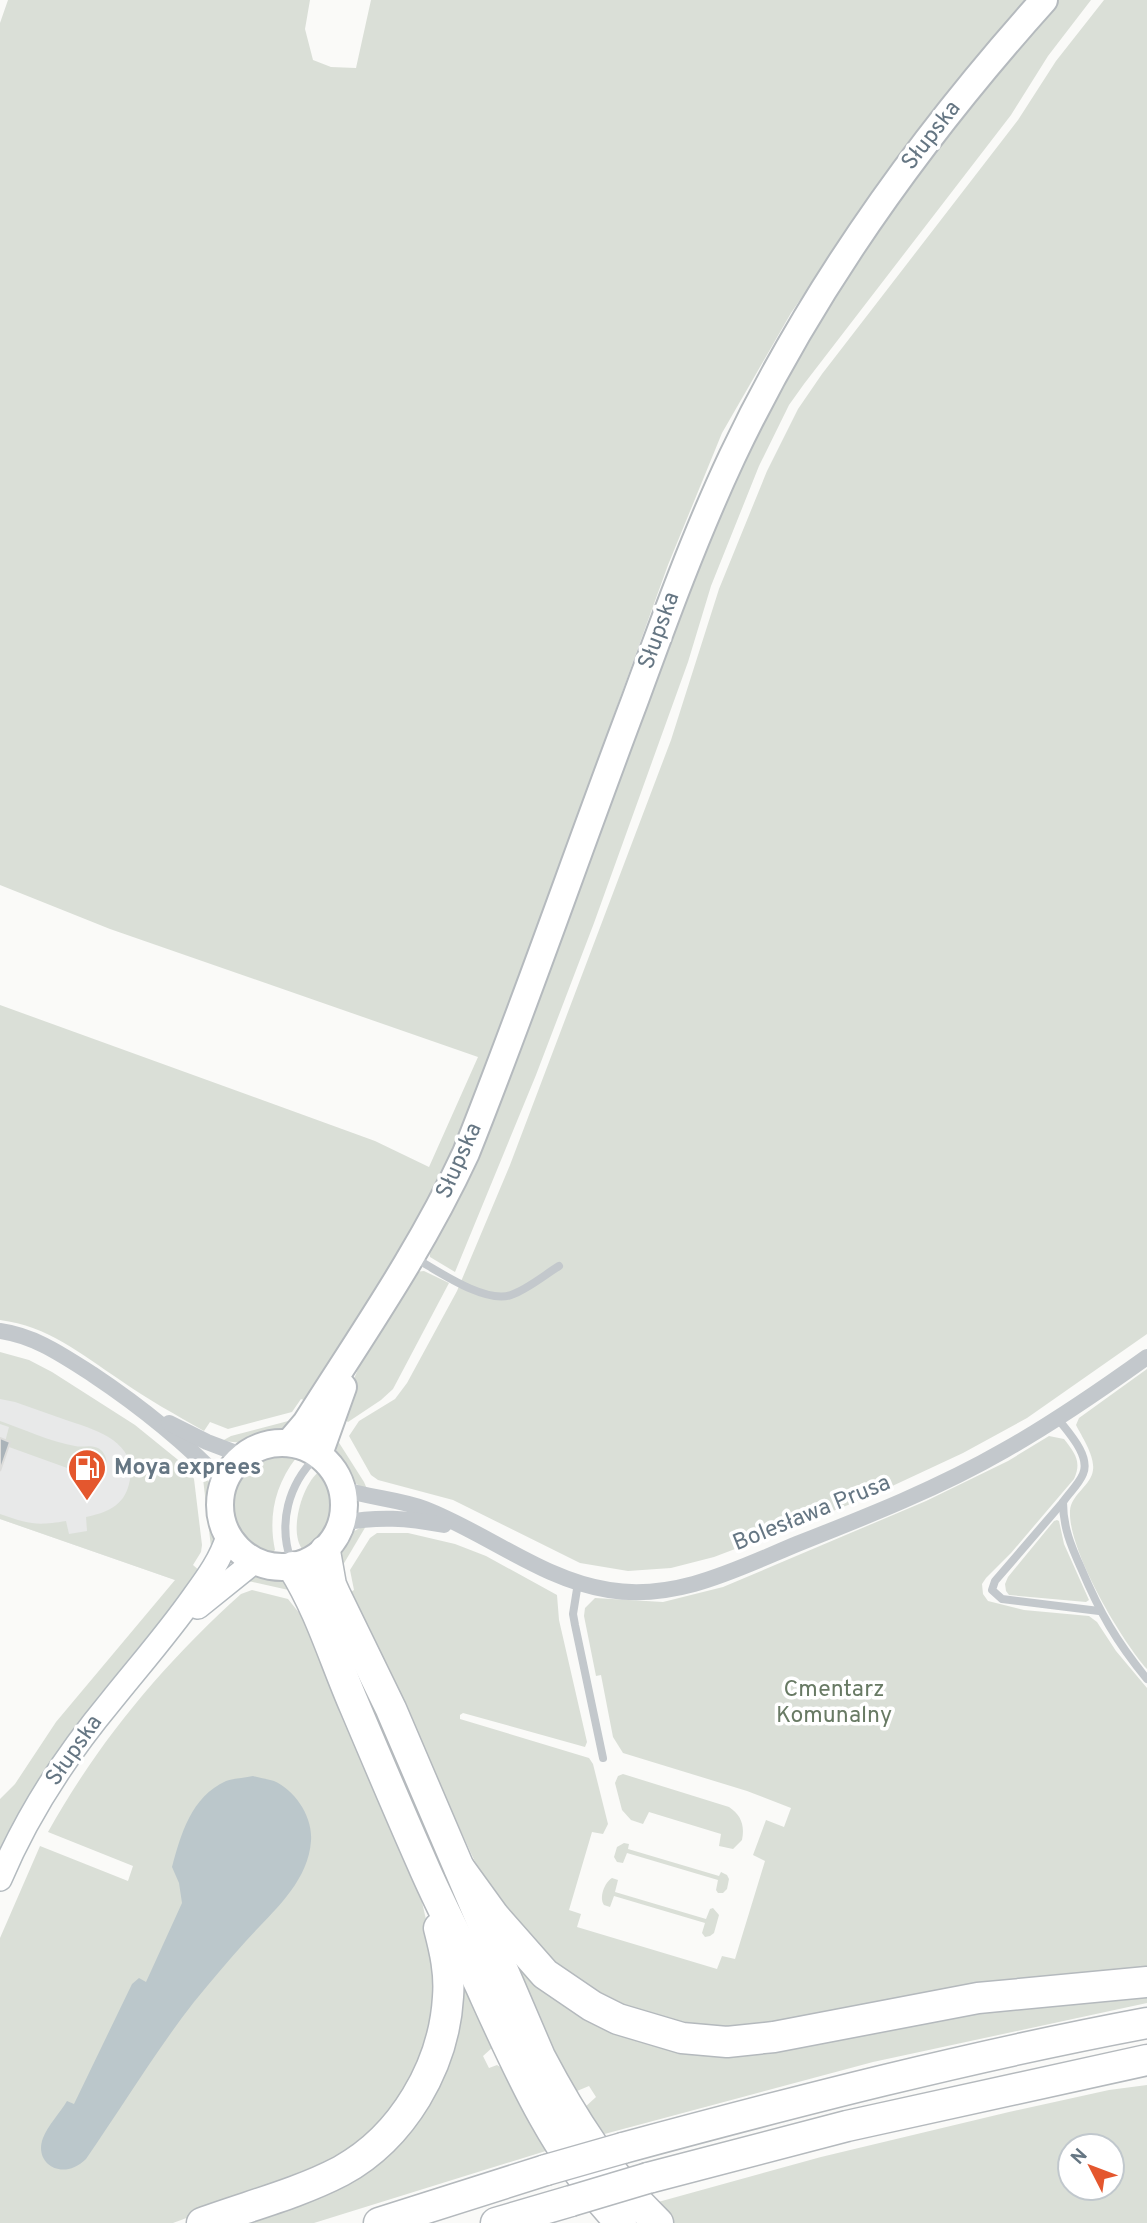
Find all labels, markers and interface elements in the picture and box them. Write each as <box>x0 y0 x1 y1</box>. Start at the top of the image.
street label: Słupska <box>896 95 968 177</box>
street label: Słupska <box>633 588 687 674</box>
street label: Słupska <box>430 1118 490 1204</box>
fuel station icon: Moya exprees <box>66 1447 108 1502</box>
place label: Moya exprees <box>114 1454 261 1483</box>
street label: Bolesława Prusa <box>729 1469 895 1559</box>
park label: Cmentarz Komunalny <box>776 1676 892 1731</box>
street label: Słupska <box>40 1710 110 1792</box>
north arrow <box>1056 2132 1126 2202</box>
text: N <box>1066 2144 1093 2170</box>

